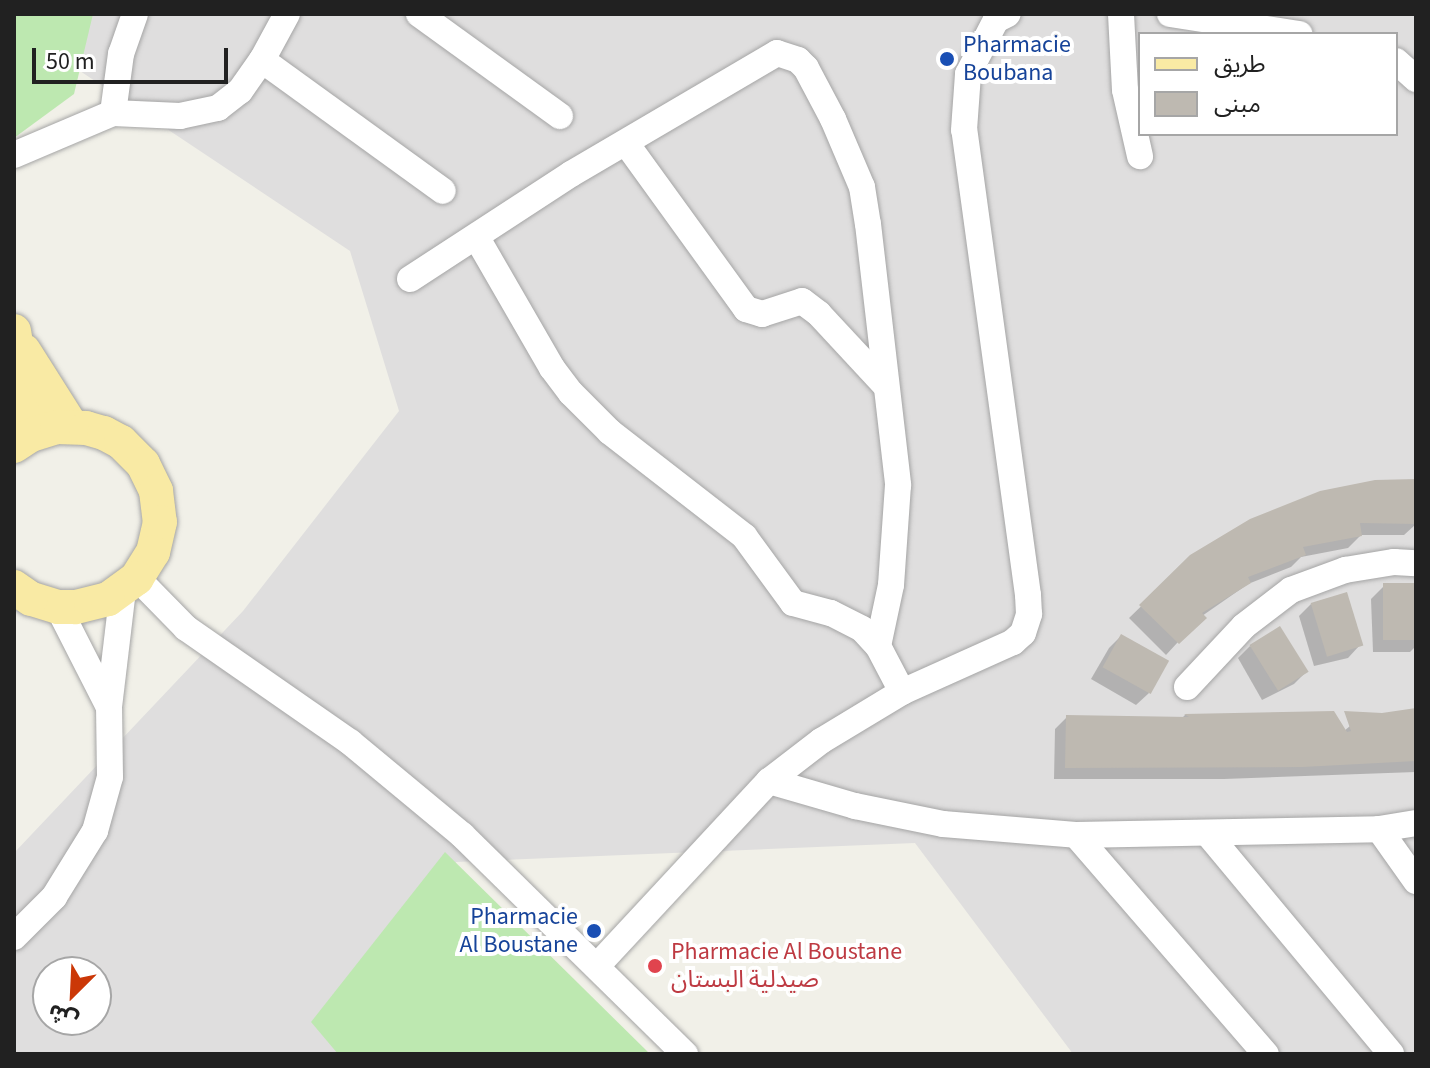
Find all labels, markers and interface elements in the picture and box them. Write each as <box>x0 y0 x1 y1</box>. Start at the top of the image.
place label: Pharmacie Boubana <box>963 31 1071 87</box>
scale bar <box>36 32 232 82</box>
legend <box>1138 32 1398 136</box>
text: 50 m <box>46 44 95 79</box>
text: طريق <box>1214 47 1266 82</box>
marker: Pharmacie Boubana <box>938 50 956 68</box>
text: مبنى <box>1214 87 1261 122</box>
place label: Pharmacie Al Boustane <box>460 903 578 959</box>
marker: Pharmacie Al Boustane <box>585 922 603 940</box>
place label: Pharmacie Al Boustane صيدلية البستان <box>671 938 902 994</box>
north arrow <box>32 956 112 1036</box>
marker: Pharmacie Al Boustane صيدلية البستان <box>646 957 664 975</box>
text: ش <box>43 995 83 1037</box>

